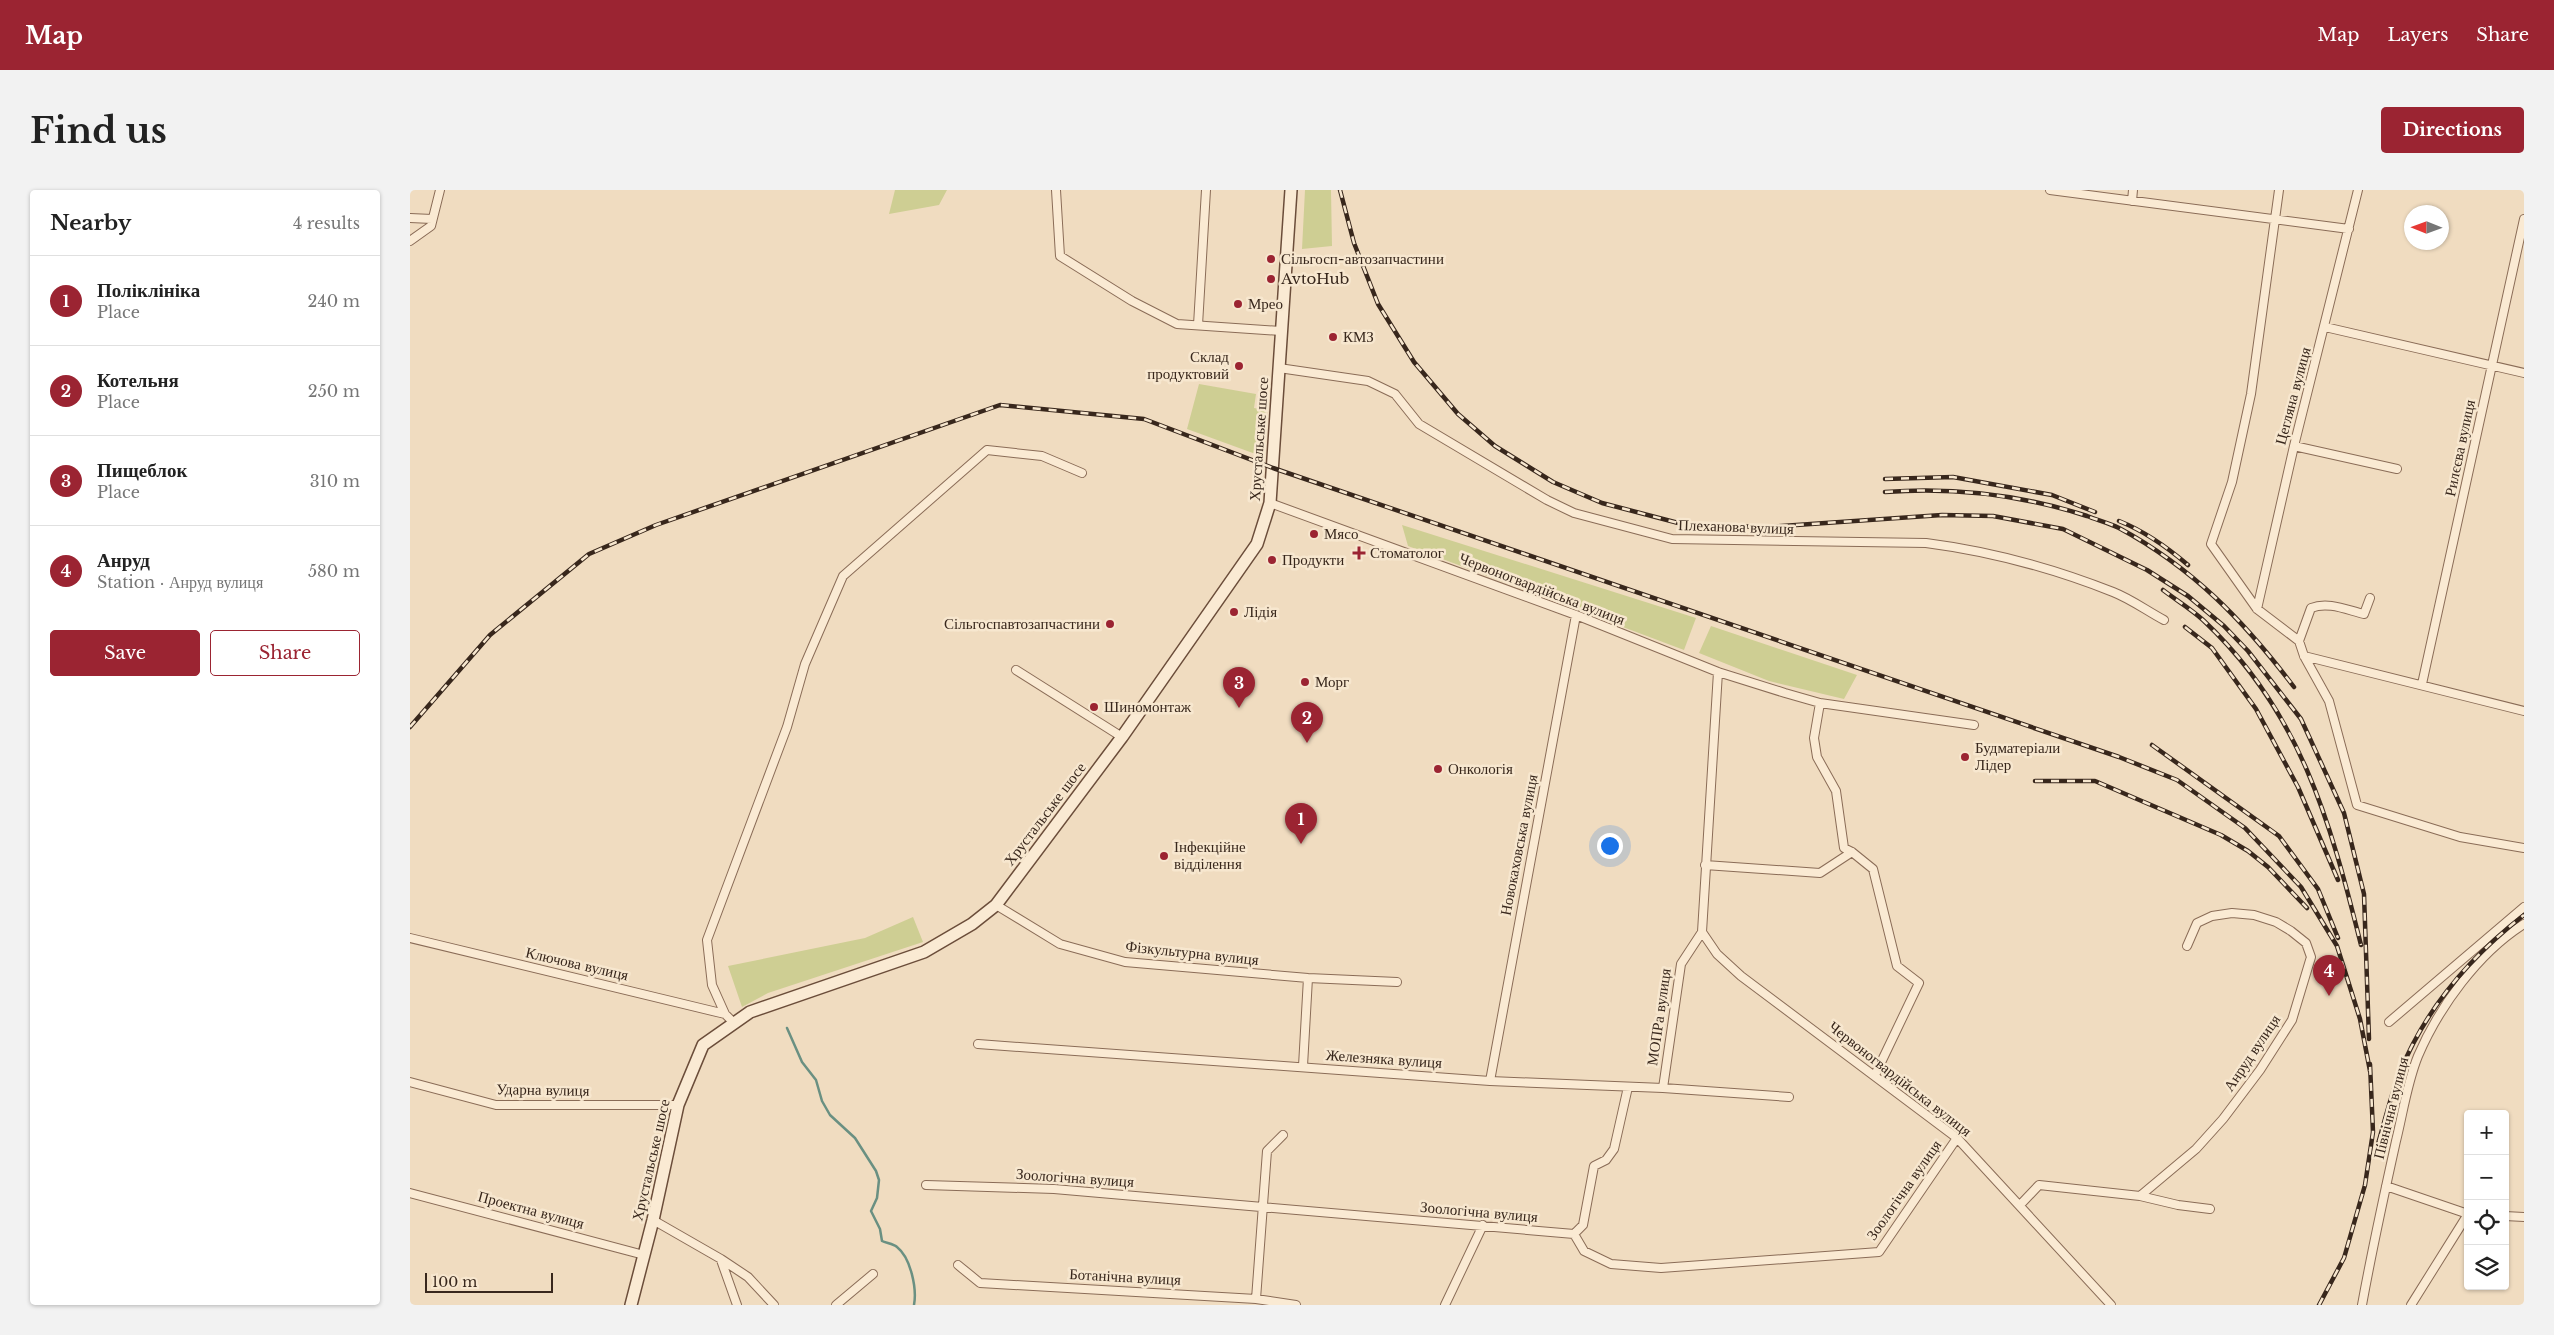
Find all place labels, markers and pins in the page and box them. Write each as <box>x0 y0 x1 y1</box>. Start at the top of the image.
place label: Сільгосп-автозапчастини <box>1281 249 1444 268</box>
marker: Сільгосп-автозапчастини <box>1265 253 1277 265</box>
place label: AvtoHub <box>1280 269 1350 288</box>
marker: AvtoHub <box>1265 273 1277 285</box>
place label: Мрео <box>1248 294 1283 313</box>
marker: Мрео <box>1232 298 1244 310</box>
place label: КМЗ <box>1343 327 1374 346</box>
marker: КМЗ <box>1327 331 1339 343</box>
place label: Склад продуктовий <box>1147 347 1229 383</box>
marker: Склад продуктовий <box>1233 360 1245 372</box>
place label: Мясо <box>1324 524 1358 543</box>
marker: Мясо <box>1308 528 1320 540</box>
place label: Стоматолог <box>1370 543 1444 562</box>
marker: Стоматолог <box>1352 546 1366 560</box>
place label: Продукти <box>1282 550 1344 569</box>
marker: Продукти <box>1266 554 1278 566</box>
place label: Лідія <box>1244 602 1277 621</box>
marker: Лідія <box>1228 606 1240 618</box>
place label: Сільгоспавтозапчастини <box>944 614 1100 633</box>
marker: Сільгоспавтозапчастини <box>1104 618 1116 630</box>
pin: 3 <box>1223 667 1255 708</box>
place label: Морг <box>1315 672 1349 691</box>
marker: Морг <box>1299 676 1311 688</box>
place label: Шиномонтаж <box>1104 697 1192 716</box>
marker: Шиномонтаж <box>1088 701 1100 713</box>
pin: 2 <box>1291 702 1323 743</box>
place label: Будматеріали Лідер <box>1975 738 2060 774</box>
marker: Будматеріали Лідер <box>1959 751 1971 763</box>
place label: Онкологія <box>1448 759 1513 778</box>
marker: Онкологія <box>1432 763 1444 775</box>
pin: 1 <box>1285 803 1317 844</box>
place label: Інфекційне відділення <box>1174 837 1246 873</box>
marker: Інфекційне відділення <box>1158 850 1170 862</box>
pin: 4 <box>2313 955 2345 996</box>

